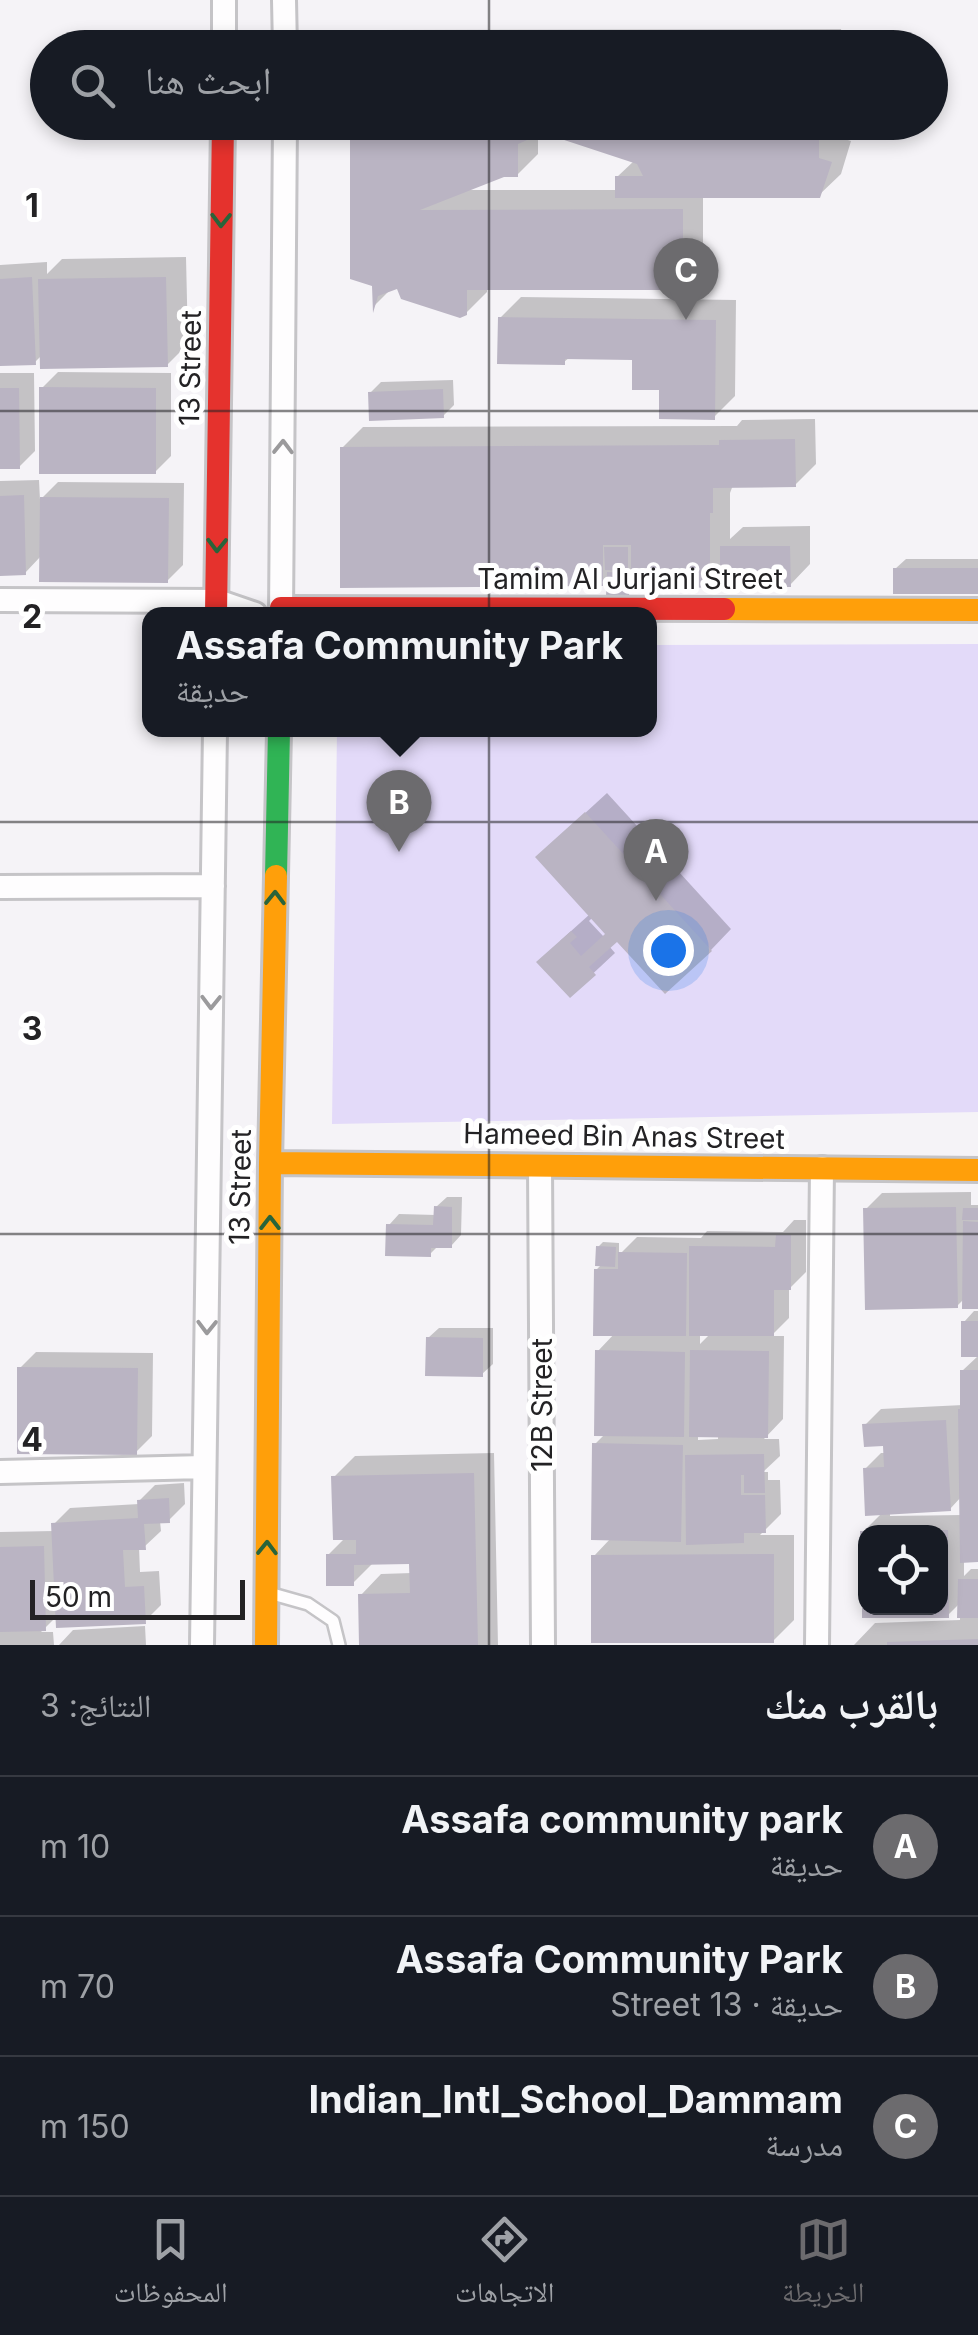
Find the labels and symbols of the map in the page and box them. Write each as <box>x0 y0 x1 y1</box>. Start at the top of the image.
text: 1 <box>25 186 39 225</box>
one-way arrow <box>211 212 232 228</box>
pin: C <box>654 238 718 320</box>
street label: 13 Street <box>172 310 208 426</box>
one-way arrow <box>272 439 294 454</box>
one-way arrow <box>206 538 228 553</box>
street label: Tamim Al Jurjani Street <box>477 562 783 596</box>
text: 2 <box>22 597 42 636</box>
pin: B <box>366 770 432 852</box>
pin: A <box>624 818 688 901</box>
one-way arrow <box>265 889 286 905</box>
your location <box>643 925 694 976</box>
one-way arrow <box>200 994 222 1010</box>
text: 3 <box>22 1009 42 1048</box>
street label: Hameed Bin Anas Street <box>463 1116 785 1156</box>
street label: 13 Street <box>222 1129 258 1245</box>
one-way arrow <box>259 1214 281 1230</box>
one-way arrow <box>196 1319 217 1335</box>
street label: 12B Street <box>525 1338 559 1472</box>
text: 4 <box>21 1420 43 1459</box>
one-way arrow <box>256 1539 278 1554</box>
scale bar <box>30 1575 245 1620</box>

